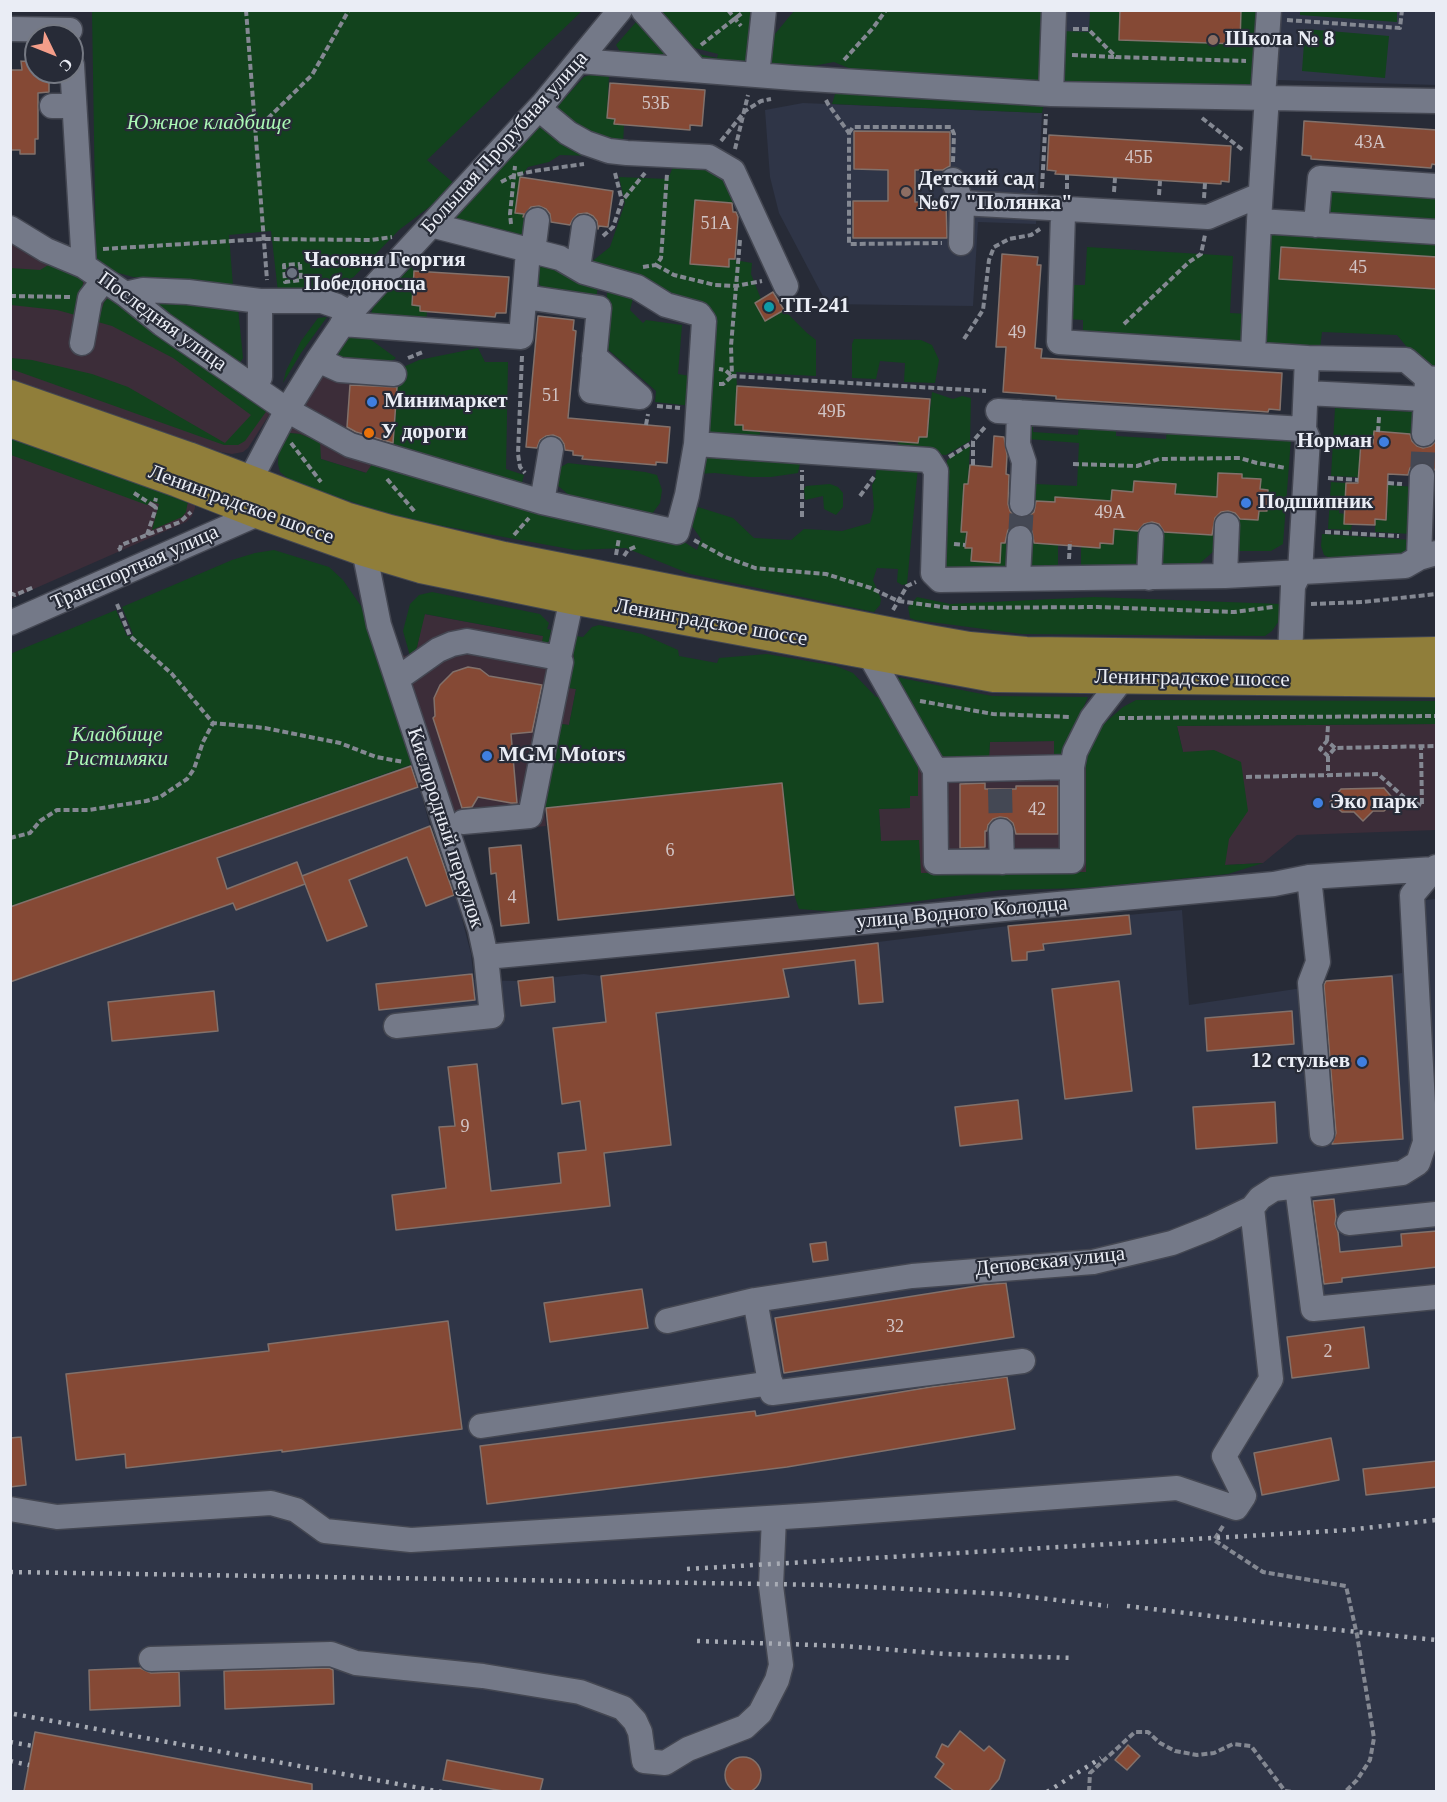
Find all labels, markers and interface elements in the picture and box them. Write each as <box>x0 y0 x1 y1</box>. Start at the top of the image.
north arrow <box>24 24 84 84</box>
place label: Школа № 8 <box>1225 27 1334 53</box>
marker: Школа № 8 <box>1206 33 1220 47</box>
street label: Большая Прорубная улица <box>416 46 594 240</box>
text: С <box>56 55 76 75</box>
house number: 53Б <box>642 93 670 115</box>
park label: Южное кладбище <box>127 110 291 136</box>
house number: 43А <box>1355 132 1385 154</box>
house number: 45Б <box>1125 147 1153 169</box>
place label: Детский сад №67 "Полянка" <box>918 167 1073 217</box>
marker: Детский сад №67 "Полянка" <box>899 185 913 199</box>
house number: 51А <box>701 213 731 235</box>
place label: Часовня Георгия Победоносца <box>304 248 466 298</box>
house number: 45 <box>1349 257 1367 279</box>
marker: Часовня Георгия Победоносца <box>285 266 299 280</box>
street label: Последняя улица <box>93 267 231 377</box>
place label: ТП-241 <box>781 294 850 320</box>
marker: ТП-241 <box>762 300 776 314</box>
house number: 49 <box>1008 322 1026 344</box>
house number: 51 <box>542 385 560 407</box>
place label: Минимаркет <box>384 389 508 415</box>
marker: Минимаркет <box>365 395 379 409</box>
house number: 49Б <box>818 401 846 423</box>
place label: У дороги <box>381 420 467 446</box>
marker: У дороги <box>362 426 376 440</box>
place label: Норман <box>1297 429 1372 455</box>
marker: Норман <box>1377 435 1391 449</box>
street label: Ленинградское шоссе <box>145 460 337 550</box>
place label: Подшипник <box>1258 490 1373 516</box>
marker: Подшипник <box>1239 496 1253 510</box>
house number: 49А <box>1095 502 1125 524</box>
street label: Транспортная улица <box>47 520 223 616</box>
street label: Ленинградское шоссе <box>613 594 809 652</box>
street label: Ленинградское шоссе <box>1094 665 1290 693</box>
park label: Кладбище Ристимяки <box>66 722 168 772</box>
street label: Кислородный переулок <box>401 725 489 931</box>
place label: MGM Motors <box>499 743 626 769</box>
marker: MGM Motors <box>480 749 494 763</box>
place label: Эко парк <box>1330 790 1418 816</box>
marker: Эко парк <box>1311 796 1325 810</box>
house number: 42 <box>1028 799 1046 821</box>
house number: 6 <box>666 840 674 862</box>
house number: 4 <box>508 887 516 909</box>
street label: улица Водного Колодца <box>855 891 1069 935</box>
place label: 12 стульев <box>1251 1049 1350 1075</box>
marker: 12 стульев <box>1355 1055 1369 1069</box>
house number: 9 <box>460 1116 470 1138</box>
street label: Деповская улица <box>974 1242 1126 1282</box>
house number: 32 <box>886 1316 904 1338</box>
house number: 2 <box>1324 1341 1332 1363</box>

